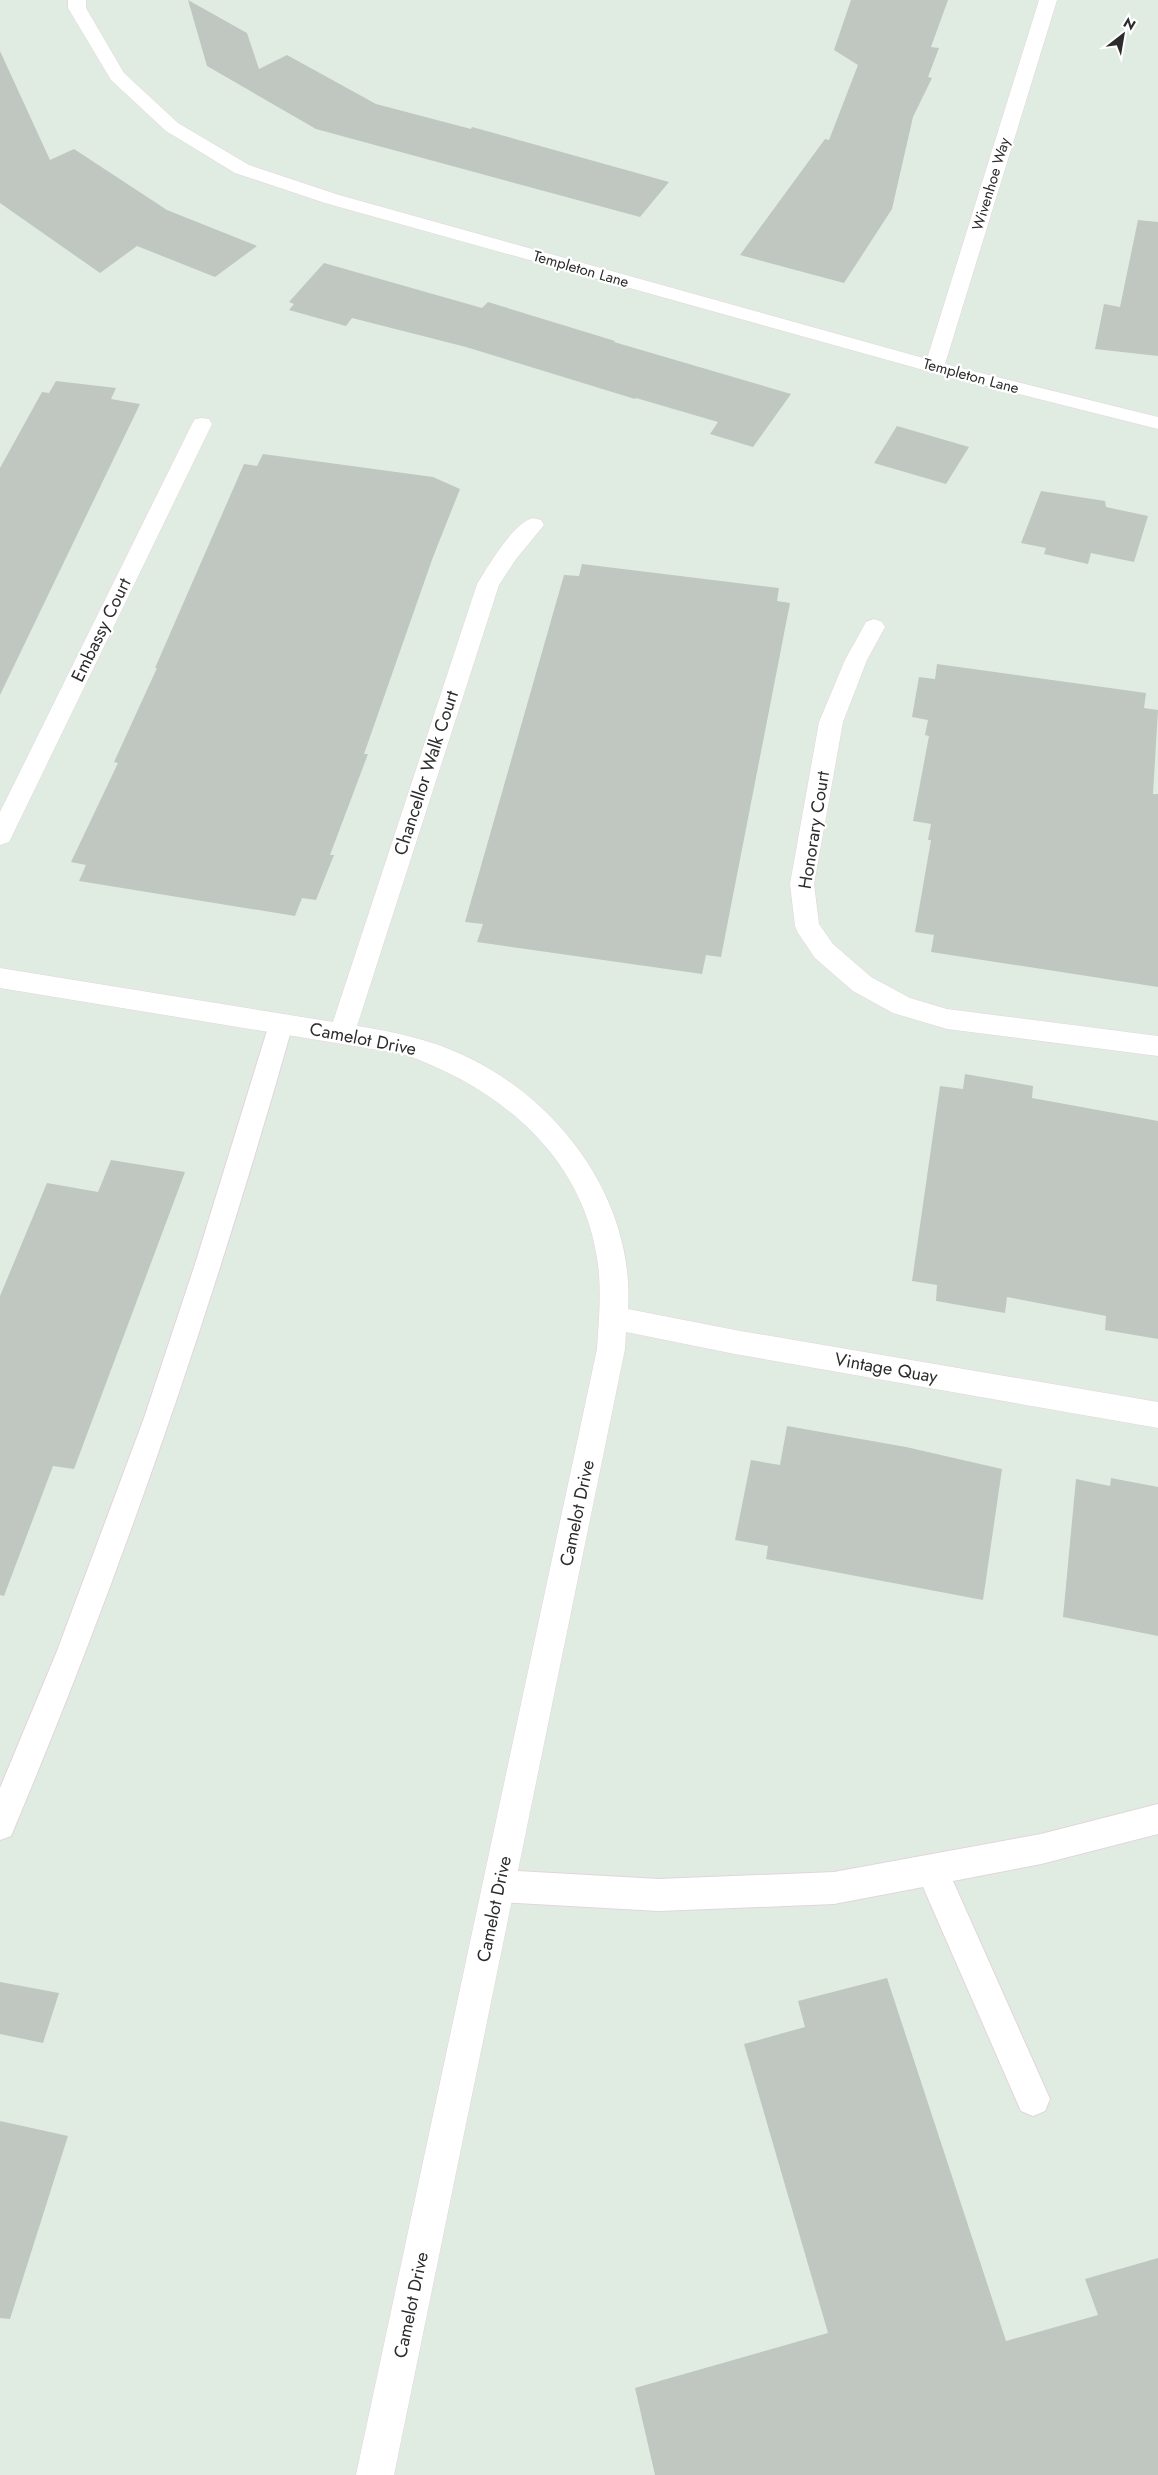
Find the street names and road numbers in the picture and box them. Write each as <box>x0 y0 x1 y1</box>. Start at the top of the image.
street label: Wivenhoe Way <box>966 134 1016 233</box>
street label: Templeton Lane <box>531 245 632 293</box>
street label: Templeton Lane <box>921 353 1022 399</box>
street label: Embassy Court <box>65 573 138 686</box>
street label: Chancellor Walk Court <box>387 687 465 859</box>
street label: Honorary Court <box>792 769 836 891</box>
street label: Camelot Drive <box>308 1016 418 1062</box>
street label: Vintage Quay <box>832 1346 940 1390</box>
street label: Camelot Drive <box>553 1457 601 1569</box>
street label: Camelot Drive <box>470 1853 518 1965</box>
street label: Camelot Drive <box>387 2249 435 2361</box>

